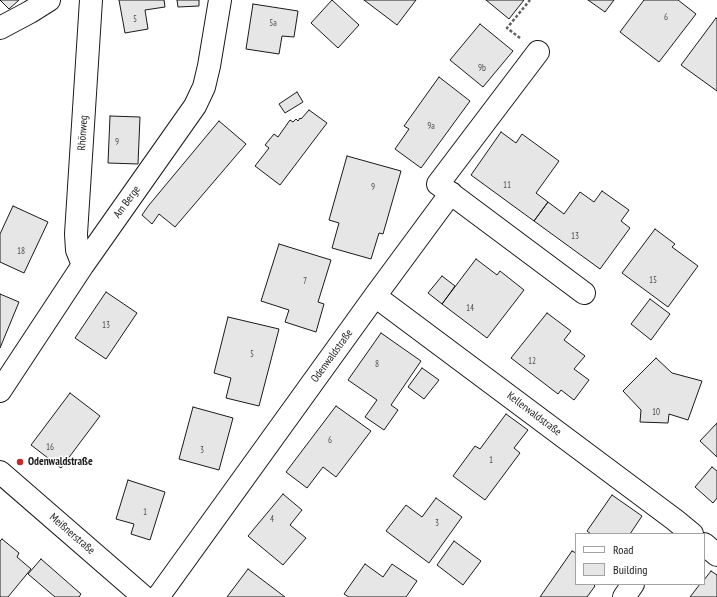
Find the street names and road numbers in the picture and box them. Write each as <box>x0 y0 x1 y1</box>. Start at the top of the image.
street label: Rhönweg <box>75 115 91 151</box>
street label: Am Berge <box>111 183 143 221</box>
street label: Odenwaldstraße <box>308 327 356 385</box>
street label: Kellerwaldstraße <box>504 389 564 439</box>
street label: Meißnerstraße <box>47 511 97 557</box>

